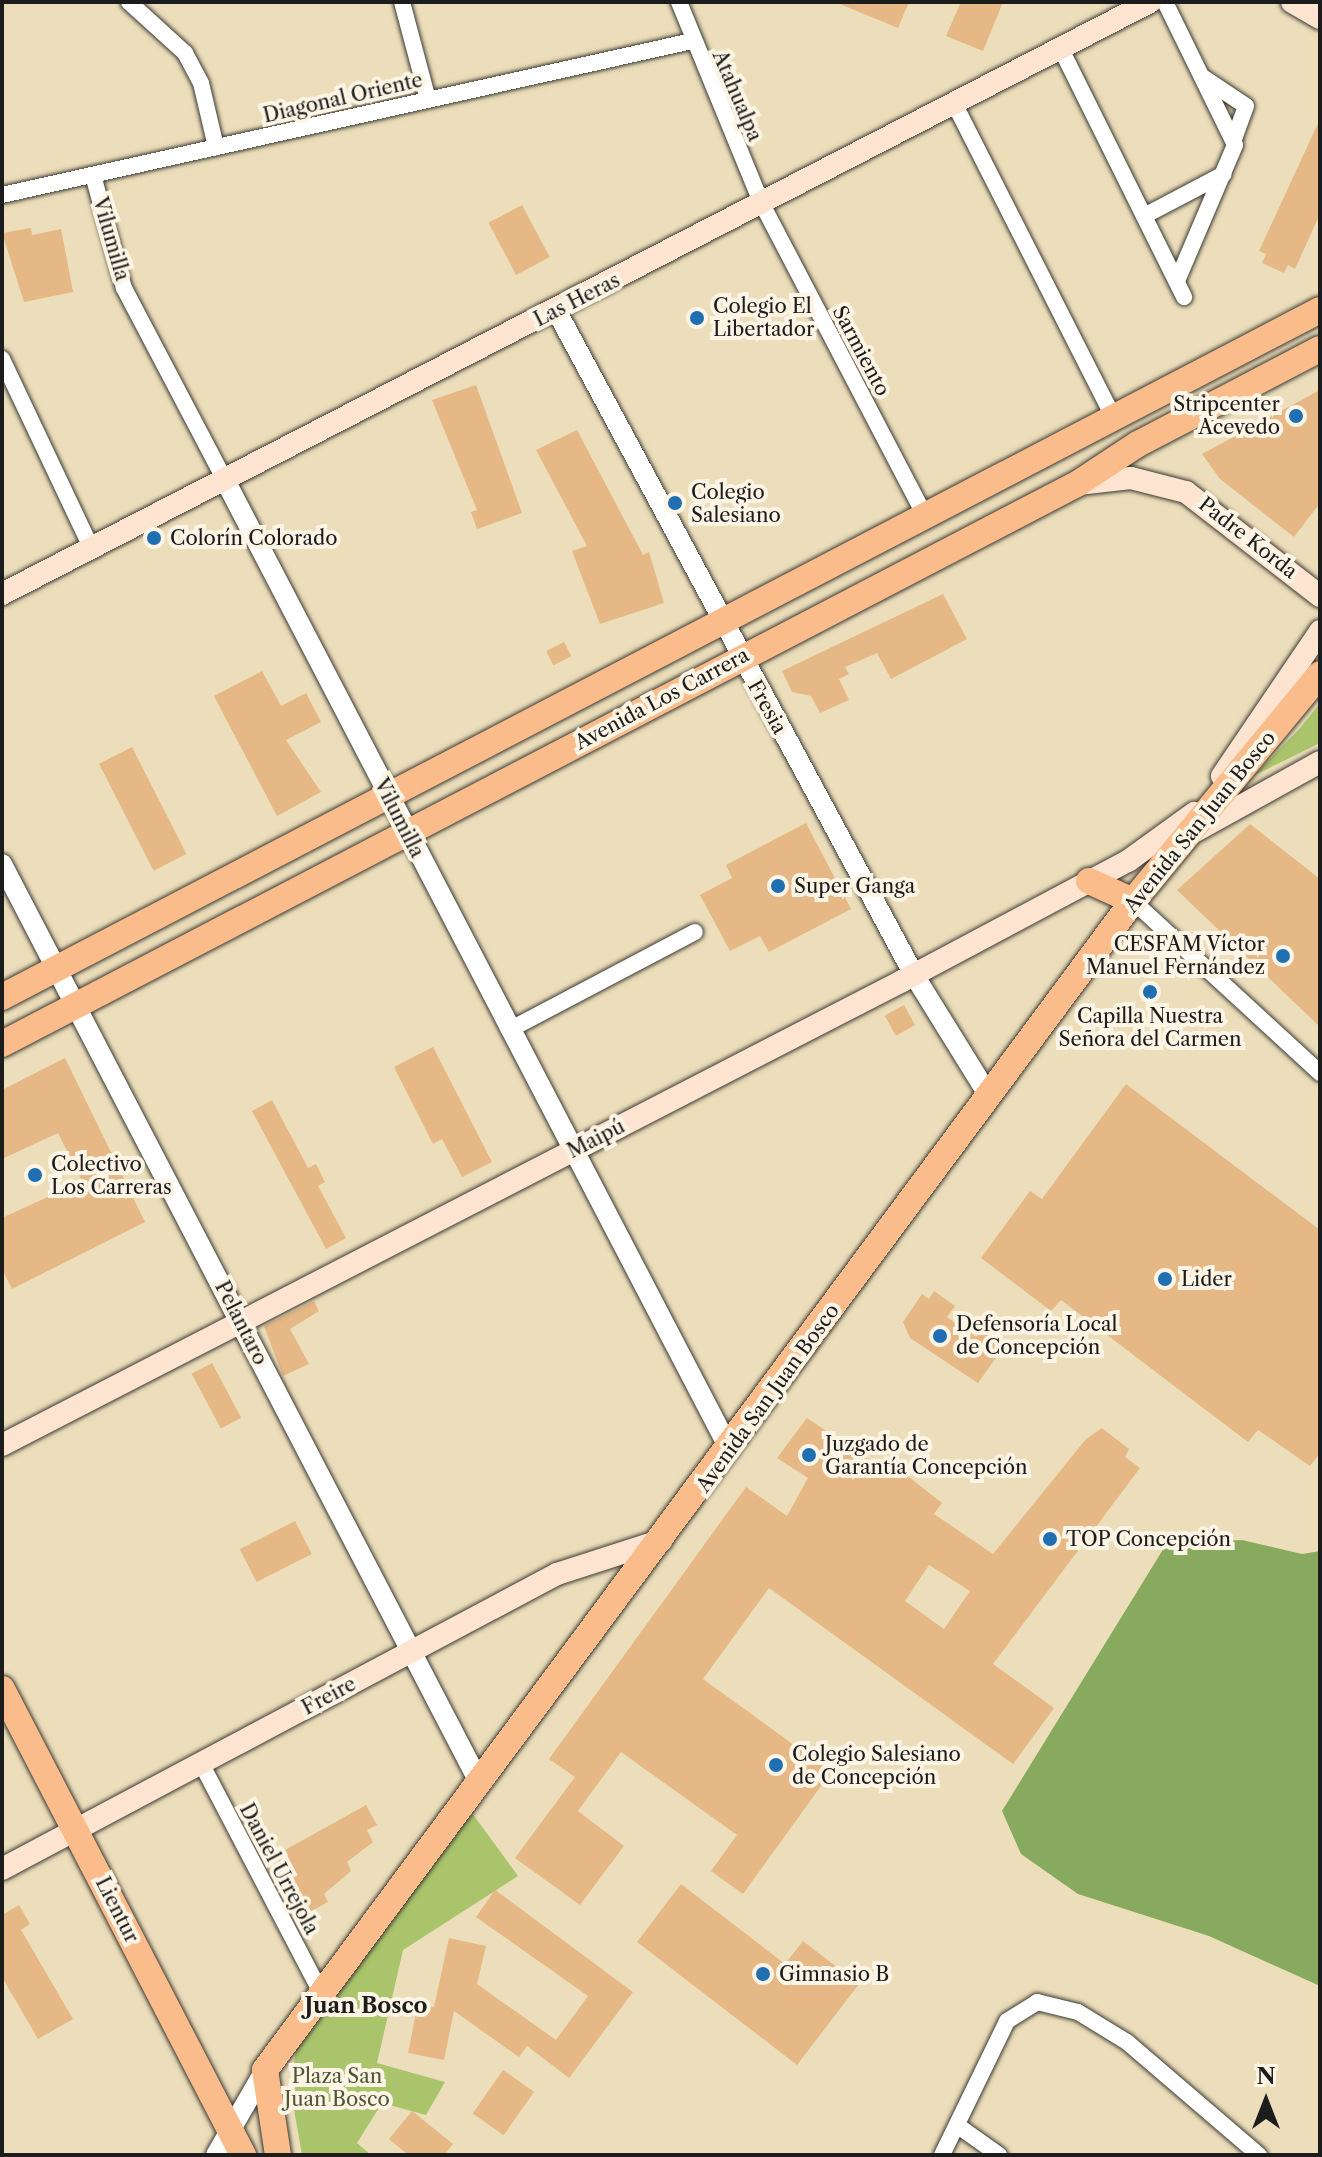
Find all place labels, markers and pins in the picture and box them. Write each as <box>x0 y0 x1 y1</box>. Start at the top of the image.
place label: Colegio El Libertador <box>713 294 814 341</box>
marker: Colegio El Libertador <box>688 309 706 327</box>
place label: Stripcenter Acevedo <box>1173 392 1280 439</box>
marker: Stripcenter Acevedo <box>1287 407 1305 425</box>
place label: Colegio Salesiano <box>691 480 781 527</box>
marker: Colegio Salesiano <box>666 494 684 512</box>
place label: Colorín Colorado <box>170 526 337 550</box>
marker: Colorín Colorado <box>145 529 163 547</box>
place label: Super Ganga <box>794 874 916 898</box>
marker: Super Ganga <box>769 877 787 895</box>
place label: CESFAM Víctor Manuel Fernández <box>1086 932 1265 979</box>
marker: CESFAM Víctor Manuel Fernández <box>1272 945 1294 967</box>
marker: Capilla Nuestra Señora del Carmen <box>1141 983 1159 1001</box>
place label: Capilla Nuestra Señora del Carmen <box>1058 1004 1242 1051</box>
place label: Colectivo Los Carreras <box>51 1152 172 1199</box>
marker: Colectivo Los Carreras <box>26 1166 44 1184</box>
place label: Lider <box>1181 1267 1232 1291</box>
marker: Lider <box>1156 1270 1174 1288</box>
place label: Defensoría Local de Concepción <box>956 1312 1118 1359</box>
marker: Defensoría Local de Concepción <box>931 1327 949 1345</box>
place label: Juzgado de Garantía Concepción <box>825 1432 1028 1479</box>
marker: Juzgado de Garantía Concepción <box>800 1446 818 1464</box>
place label: TOP Concepción <box>1066 1527 1232 1551</box>
marker: TOP Concepción <box>1041 1530 1059 1548</box>
place label: Colegio Salesiano de Concepción <box>792 1742 961 1789</box>
marker: Colegio Salesiano de Concepción <box>767 1756 785 1774</box>
place label: Gimnasio B <box>779 1962 889 1986</box>
marker: Gimnasio B <box>754 1965 772 1983</box>

